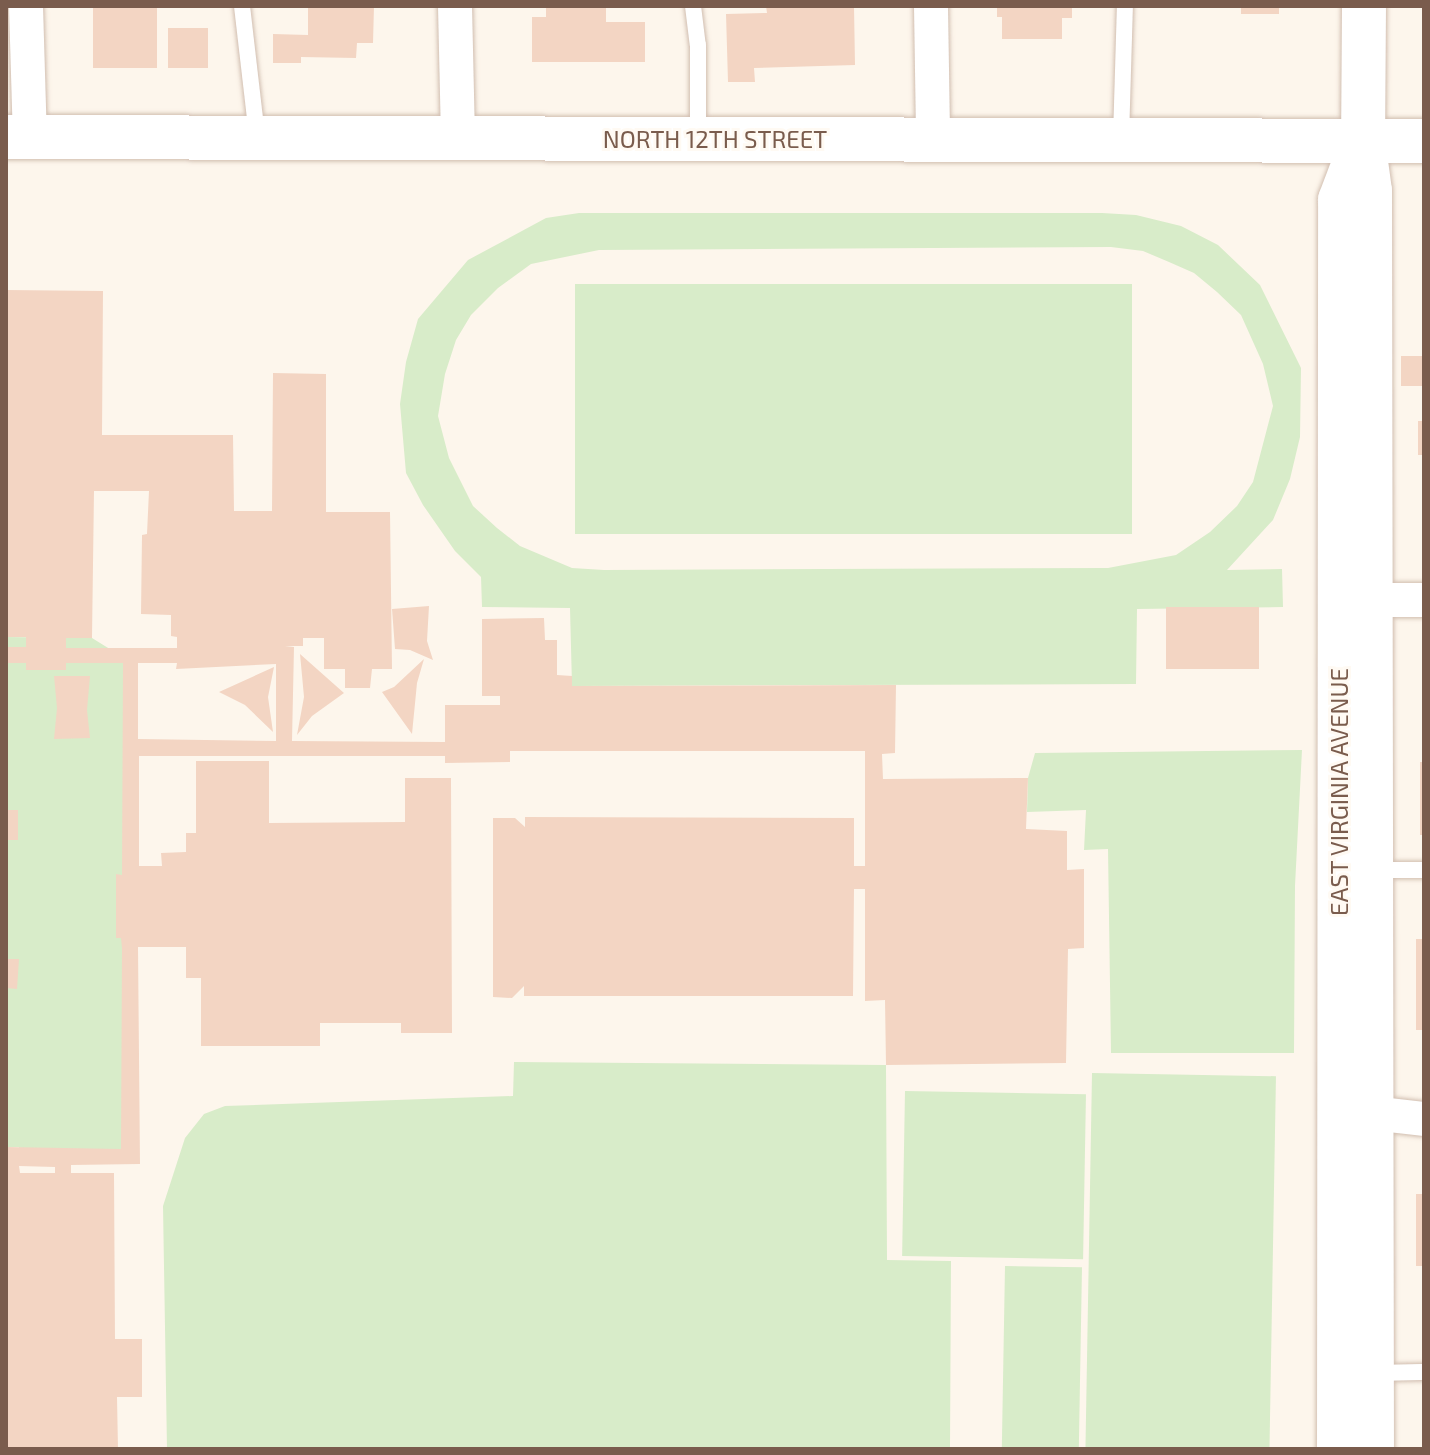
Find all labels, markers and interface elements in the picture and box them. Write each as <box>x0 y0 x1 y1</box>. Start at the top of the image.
street label: NORTH 12TH STREET <box>603 125 827 153</box>
street label: EAST VIRGINIA AVENUE <box>1325 667 1353 917</box>

